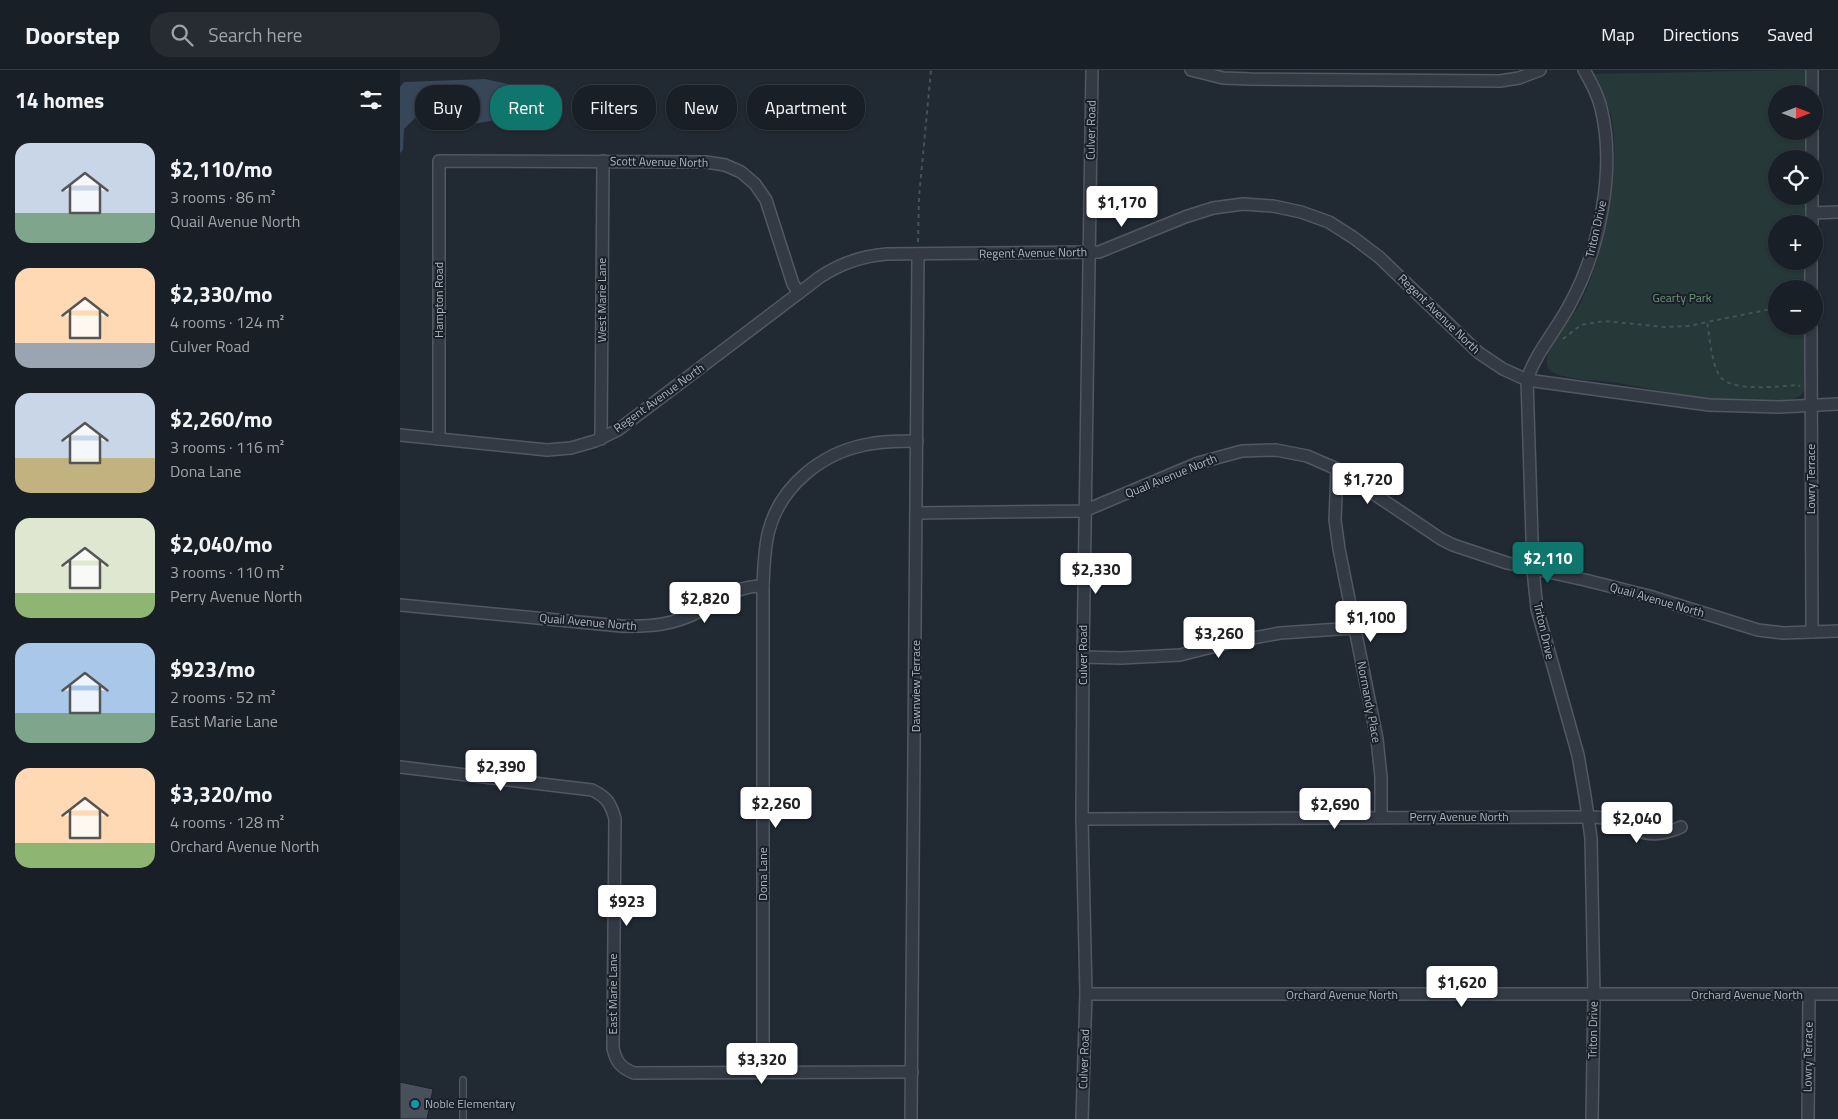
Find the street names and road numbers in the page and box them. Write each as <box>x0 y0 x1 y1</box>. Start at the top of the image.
street label: Culver Road <box>1080 100 1101 160</box>
street label: Scott Avenue North <box>610 151 708 172</box>
street label: Triton Drive <box>1580 199 1611 259</box>
street label: Regent Avenue North <box>979 242 1087 263</box>
street label: West Marie Lane <box>592 258 611 342</box>
street label: Hampton Road <box>429 262 448 338</box>
street label: Regent Avenue North <box>1394 269 1485 358</box>
street label: Regent Avenue North <box>609 358 708 437</box>
street label: Lowry Terrace <box>1801 444 1820 514</box>
street label: Quail Avenue North <box>1122 448 1220 503</box>
street label: Quail Avenue North <box>1608 577 1707 622</box>
street label: Triton Drive <box>1529 601 1560 661</box>
street label: Quail Avenue North <box>539 608 638 635</box>
street label: Culver Road <box>1073 625 1092 685</box>
street label: Dawnview Terrace <box>906 640 925 732</box>
street label: Normandy Place <box>1352 659 1387 744</box>
street label: Perry Avenue North <box>1409 807 1509 826</box>
street label: Dona Lane <box>753 847 772 901</box>
street label: East Marie Lane <box>603 954 622 1034</box>
street label: Orchard Avenue North <box>1286 985 1398 1004</box>
street label: Orchard Avenue North <box>1691 985 1803 1004</box>
street label: Triton Drive <box>1582 1001 1603 1059</box>
street label: Lowry Terrace <box>1797 1022 1818 1092</box>
street label: Culver Road <box>1073 1029 1094 1089</box>

